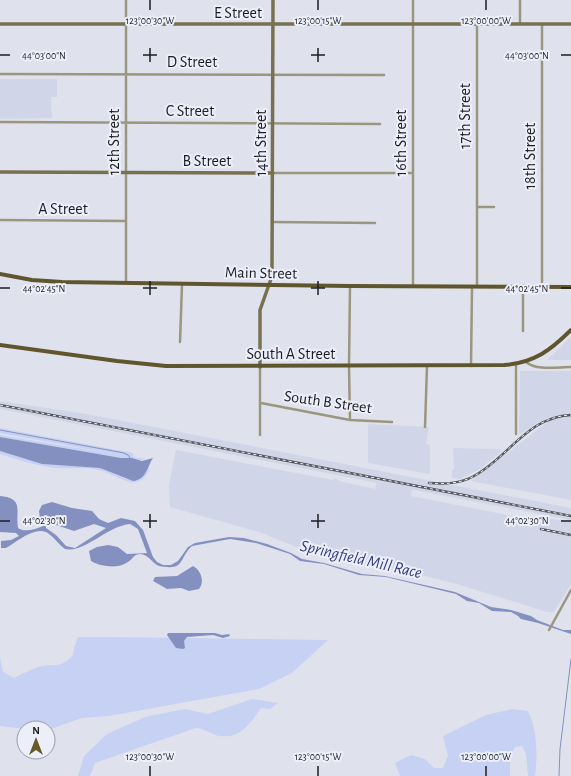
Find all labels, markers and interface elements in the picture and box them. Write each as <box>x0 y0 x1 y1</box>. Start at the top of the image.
street label: E Street <box>214 5 262 21</box>
text: 123°00'30"W <box>126 16 174 26</box>
text: 123°00'15"W <box>295 16 341 26</box>
text: 123°00'00"W <box>461 16 511 26</box>
text: 44°03'00"N <box>22 51 66 61</box>
text: 44°03'00"N <box>505 51 549 61</box>
street label: D Street <box>167 54 217 70</box>
street label: 17th Street <box>457 83 473 149</box>
street label: C Street <box>166 103 214 119</box>
street label: 12th Street <box>106 109 122 175</box>
street label: 14th Street <box>253 110 269 176</box>
street label: 16th Street <box>393 110 409 176</box>
street label: 18th Street <box>522 123 538 189</box>
street label: B Street <box>183 153 231 169</box>
street label: A Street <box>38 201 88 217</box>
street label: Main Street <box>225 264 297 282</box>
text: 44°02'45"N <box>23 284 65 294</box>
text: 44°02'45"N <box>506 284 548 294</box>
street label: South A Street <box>247 346 335 362</box>
street label: South B Street <box>283 388 373 416</box>
text: 44°02'30"N <box>22 516 66 526</box>
text: 44°02'30"N <box>505 516 549 526</box>
water label: Springfield Mill Race <box>298 537 423 582</box>
north arrow <box>16 720 56 760</box>
text: N <box>32 725 40 736</box>
text: 123°00'30"W <box>126 752 174 762</box>
text: 123°00'15"W <box>295 752 341 762</box>
text: 123°00'00"W <box>461 752 511 762</box>

